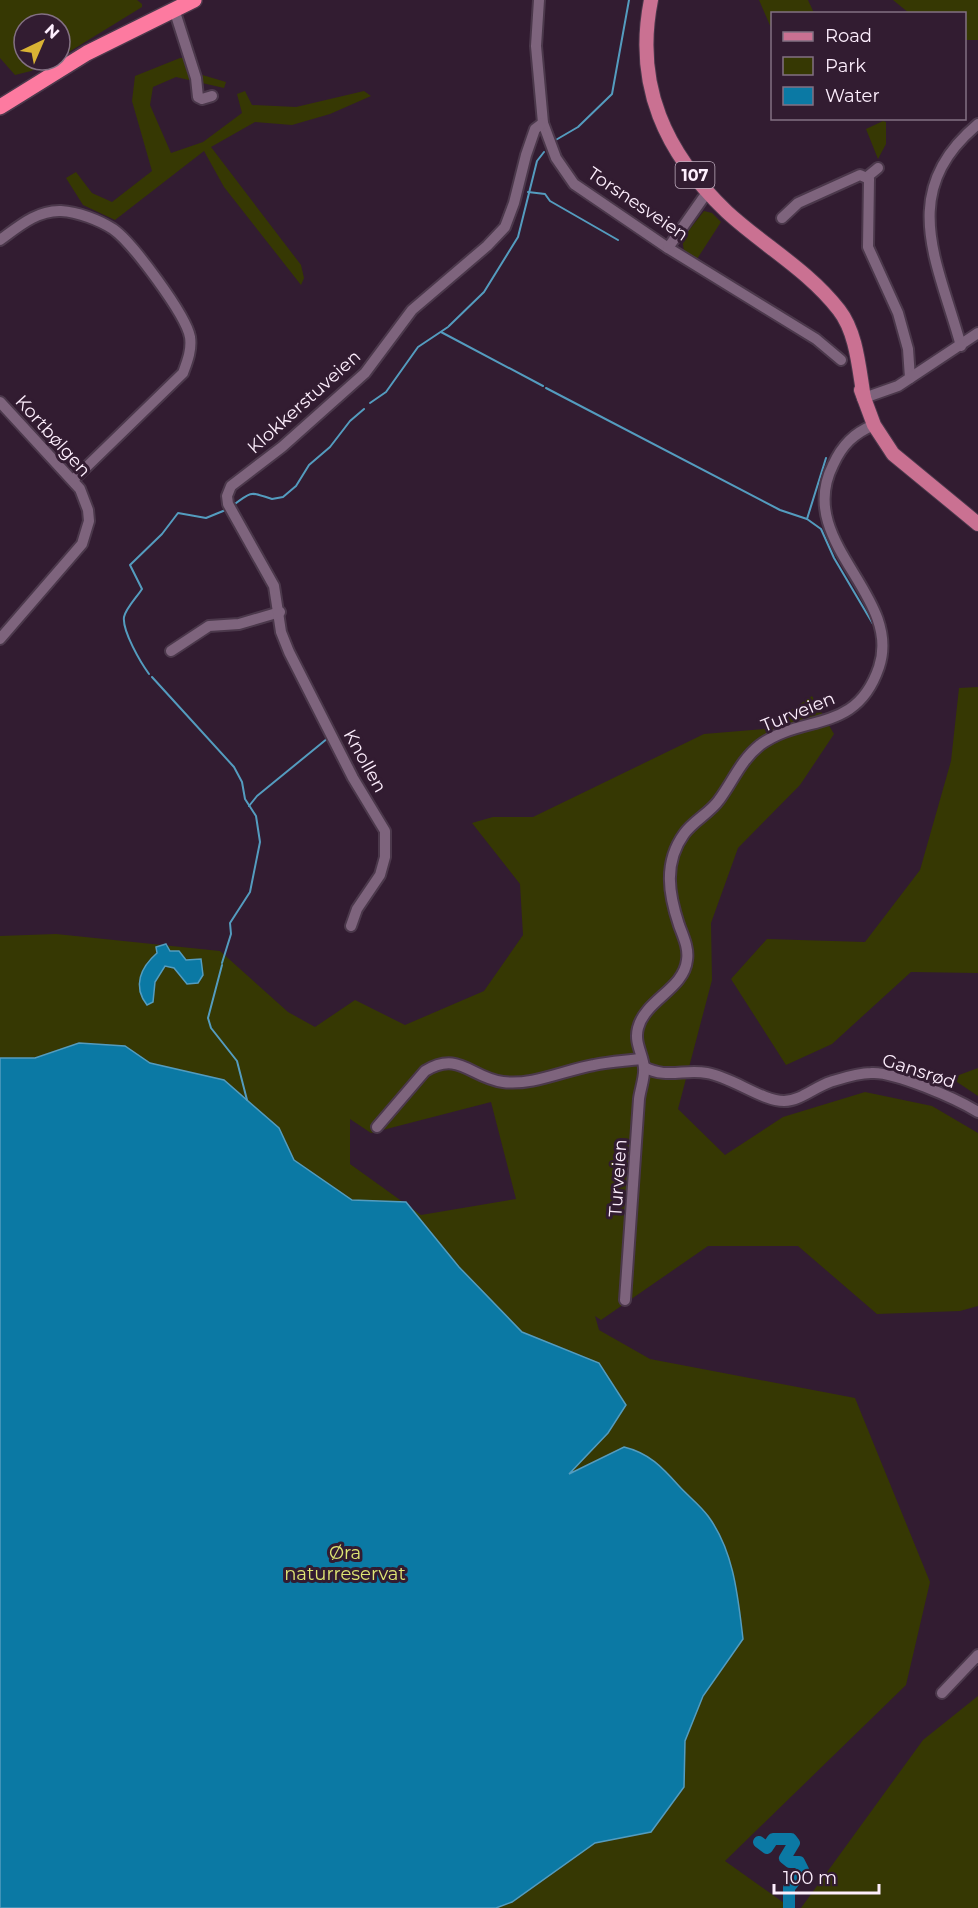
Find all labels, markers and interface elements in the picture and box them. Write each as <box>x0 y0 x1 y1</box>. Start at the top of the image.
north arrow <box>12 12 72 72</box>
legend <box>771 12 966 120</box>
text: N <box>41 20 63 43</box>
text: Road <box>825 25 872 47</box>
text: Park <box>825 55 866 77</box>
text: Water <box>825 85 880 107</box>
street label: Torsnesveien <box>584 162 692 246</box>
road number: 107 <box>676 162 714 188</box>
street label: Klokkerstuveien <box>243 345 365 459</box>
street label: Kortbølgen <box>11 391 95 481</box>
street label: Turveien <box>758 687 838 737</box>
street label: Knollen <box>339 726 391 796</box>
street label: Gansrød <box>879 1049 959 1093</box>
street label: Turveien <box>604 1138 632 1218</box>
park label: Øra naturreservat <box>284 1542 406 1585</box>
scale bar <box>774 1857 879 1895</box>
text: 100 m <box>783 1867 837 1889</box>

